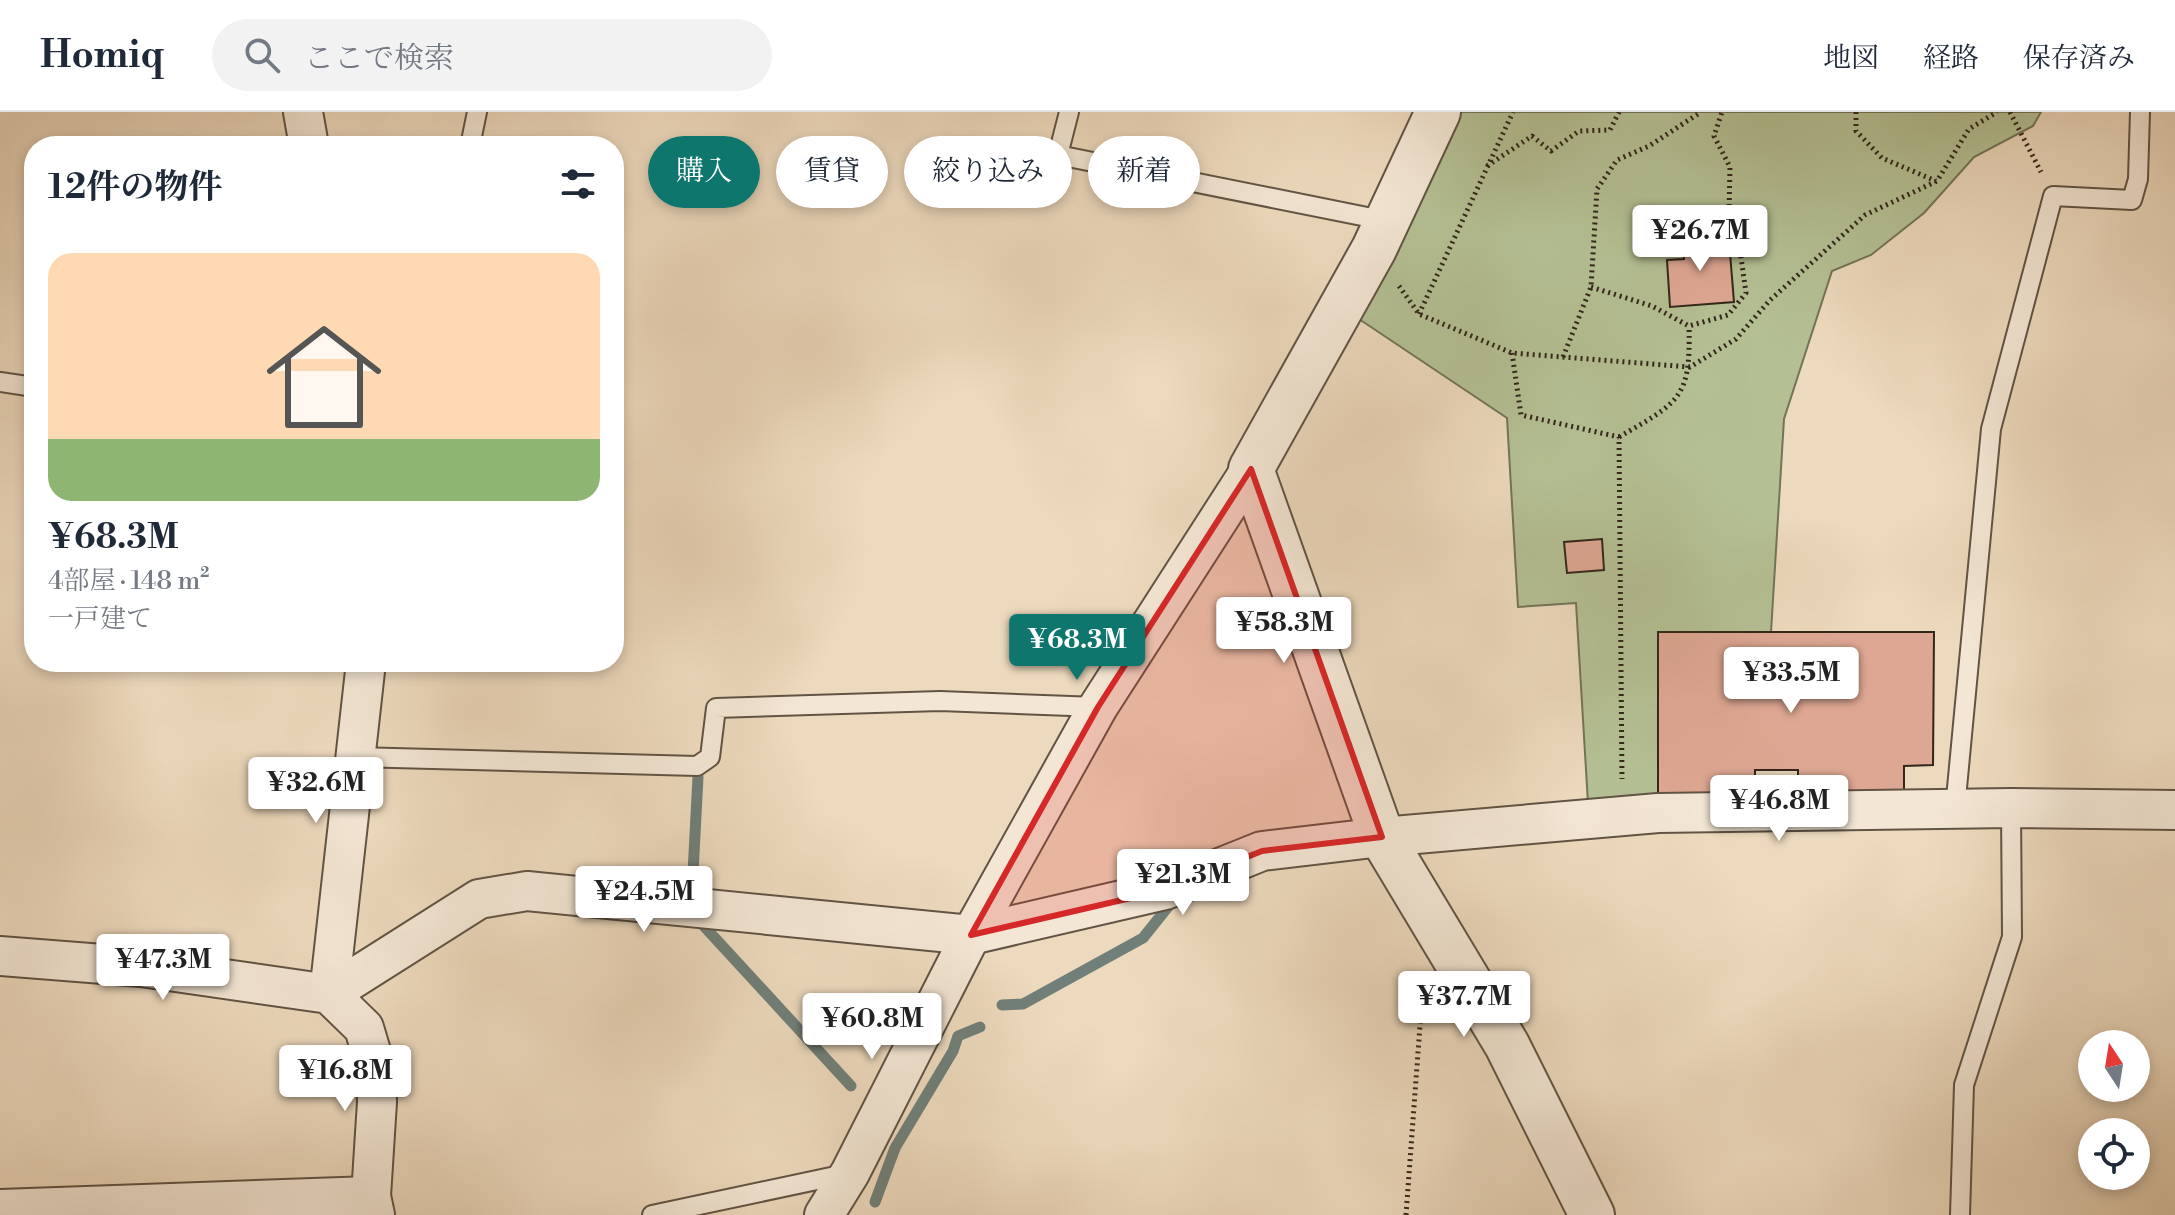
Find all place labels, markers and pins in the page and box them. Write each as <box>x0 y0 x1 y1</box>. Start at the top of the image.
pin: ¥26.7M <box>1635 205 1765 273</box>
pin: ¥58.3M <box>1219 597 1349 665</box>
pin: ¥68.3M <box>1012 614 1142 682</box>
pin: ¥33.5M <box>1726 647 1856 715</box>
pin: ¥32.6M <box>251 757 381 825</box>
pin: ¥46.8M <box>1714 775 1844 843</box>
pin: ¥21.3M <box>1118 849 1248 917</box>
pin: ¥24.5M <box>579 866 709 934</box>
pin: ¥47.3M <box>98 934 228 1002</box>
pin: ¥37.7M <box>1399 971 1529 1039</box>
pin: ¥60.8M <box>807 993 937 1061</box>
pin: ¥16.8M <box>280 1045 410 1113</box>

